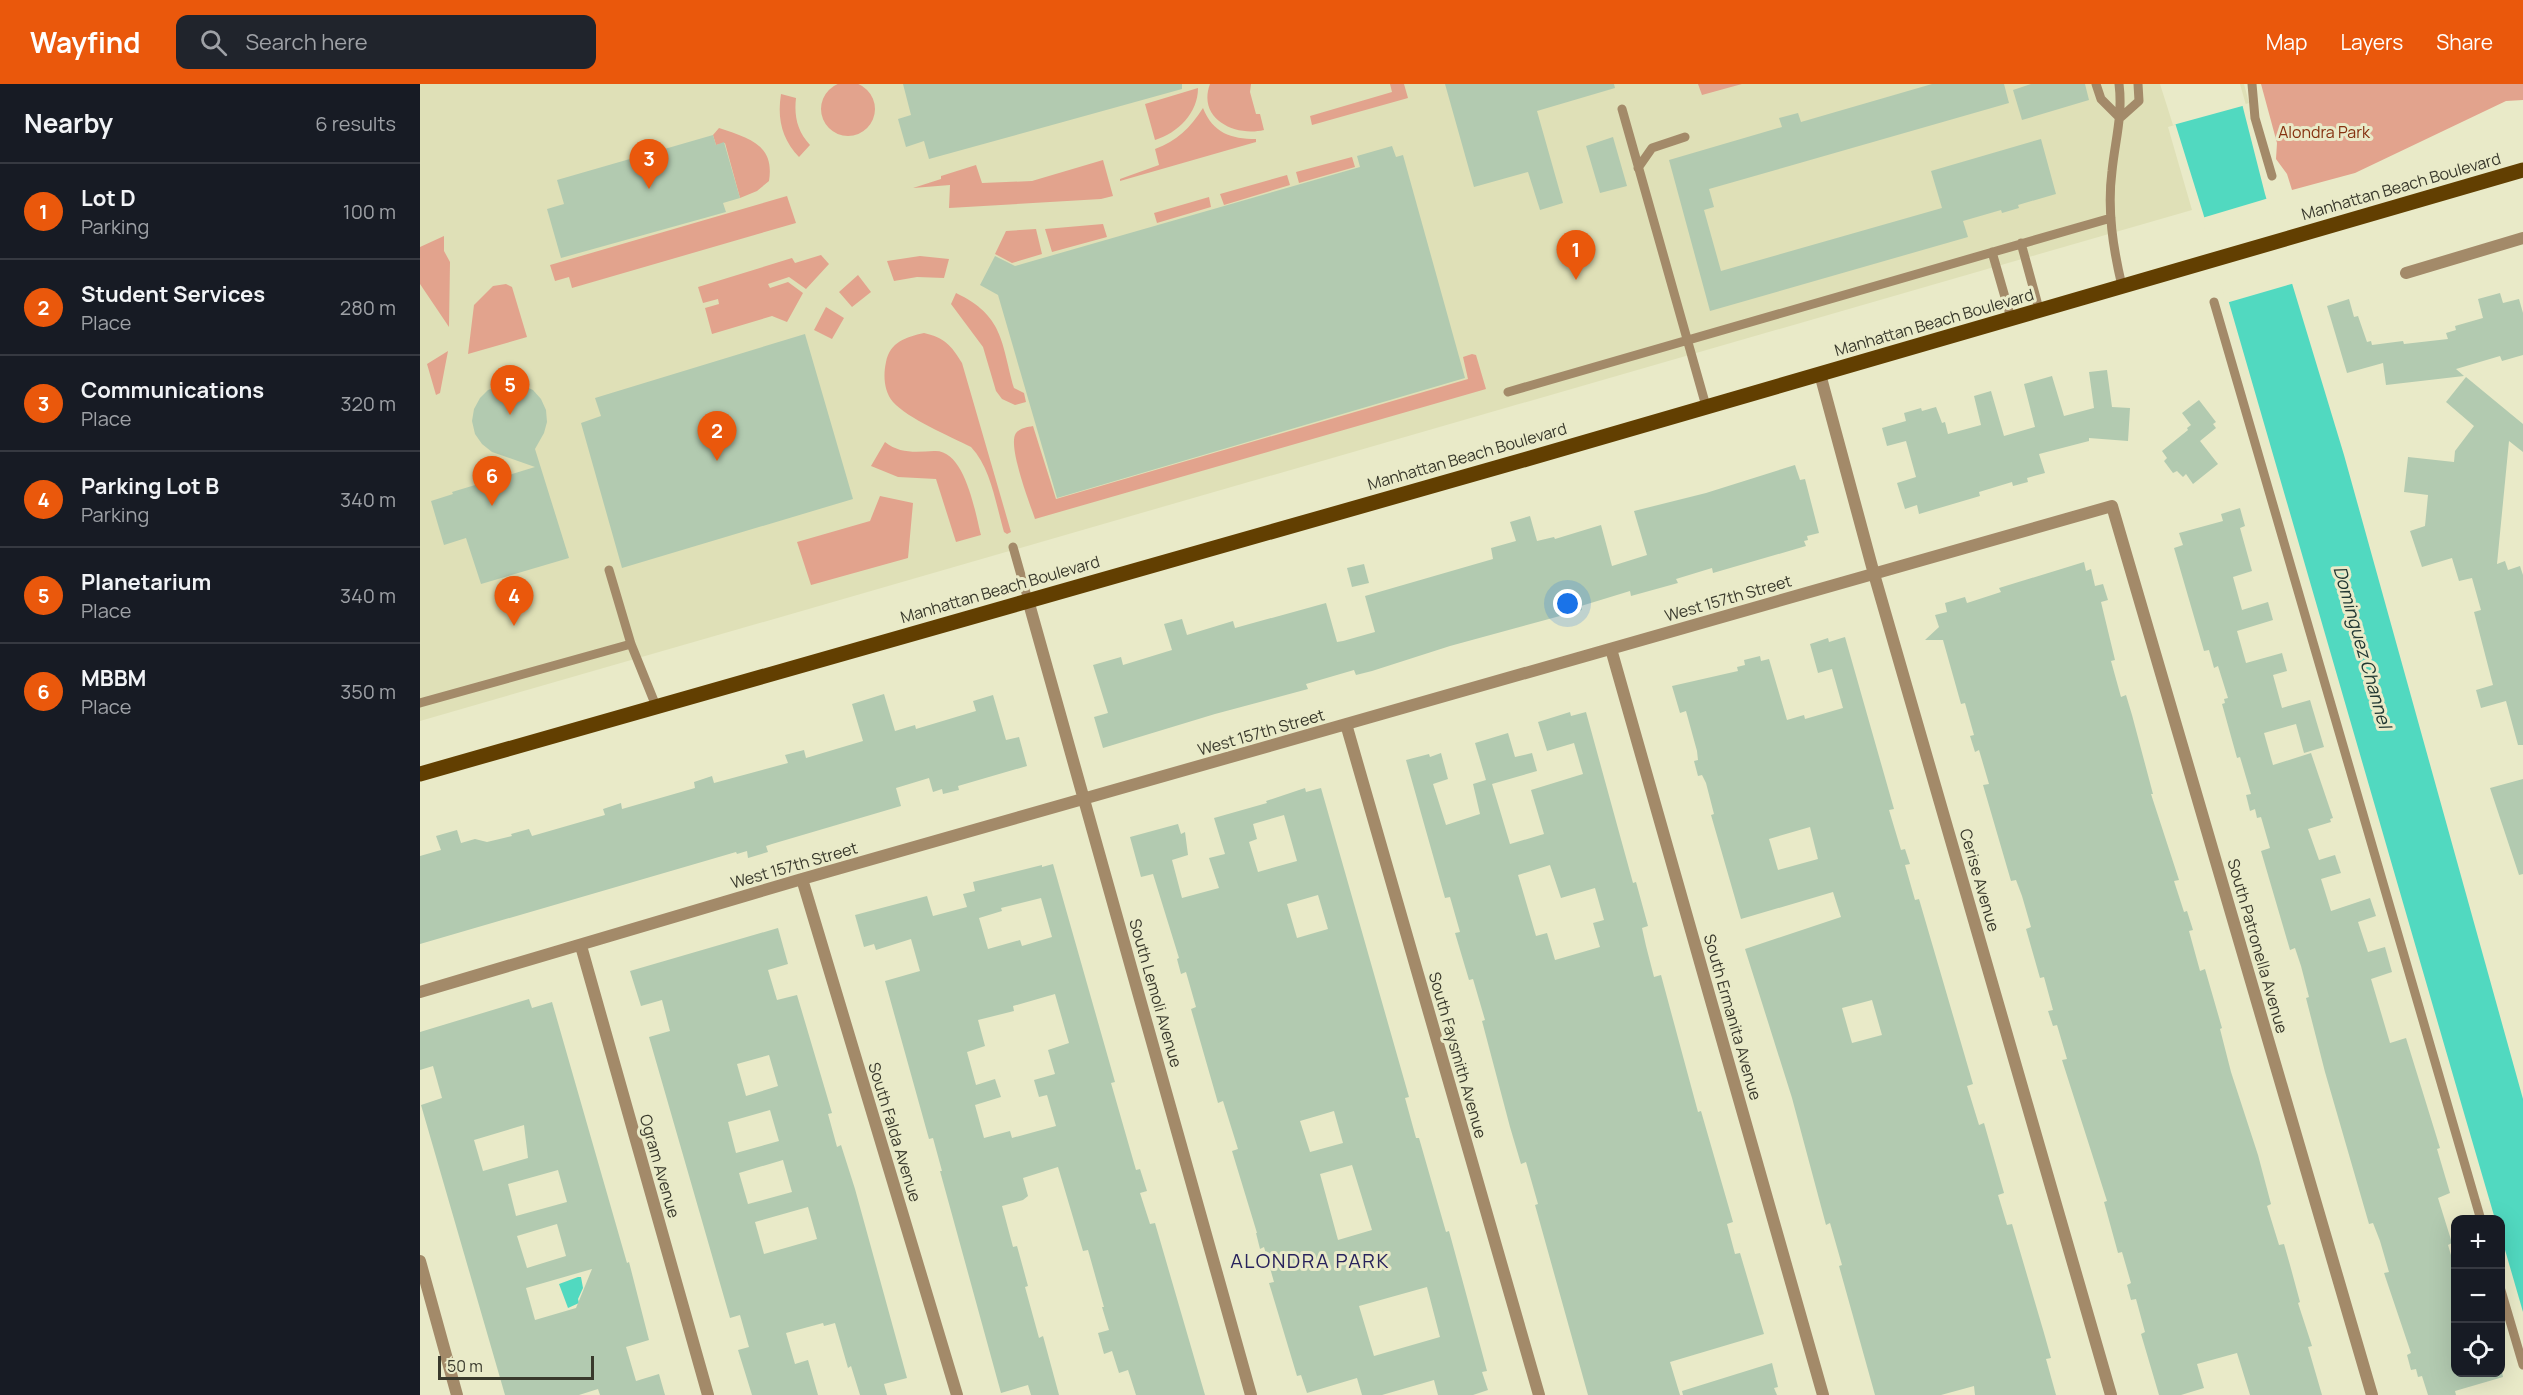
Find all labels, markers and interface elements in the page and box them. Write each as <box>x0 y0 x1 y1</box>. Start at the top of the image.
search box <box>176 15 596 69</box>
text: Wayfind <box>30 23 140 61</box>
icon: search <box>197 26 230 59</box>
text: Search here <box>245 27 368 57</box>
text: Map <box>2266 28 2307 56</box>
text: Layers <box>2340 28 2403 56</box>
text: Share <box>2436 28 2493 56</box>
text: Nearby <box>24 105 113 141</box>
text: 6 results <box>315 110 396 137</box>
park label: Alondra Park <box>2278 121 2371 143</box>
pin: 3 <box>630 140 668 189</box>
street label: Manhattan Beach Boulevard <box>2299 147 2503 225</box>
text: Lot D <box>81 183 136 213</box>
text: 1 <box>39 198 48 225</box>
text: 100 m <box>343 198 396 225</box>
text: Parking <box>81 213 149 240</box>
pin: 1 <box>1556 230 1596 280</box>
text: Student Services <box>81 279 265 309</box>
street label: Manhattan Beach Boulevard <box>1832 283 2036 361</box>
text: 2 <box>38 294 49 321</box>
text: 280 m <box>340 294 396 321</box>
text: Place <box>81 309 131 336</box>
pin: 5 <box>490 366 530 415</box>
text: Communications <box>81 375 264 405</box>
text: 3 <box>38 390 49 417</box>
text: 320 m <box>340 390 396 417</box>
text: Place <box>81 405 131 432</box>
pin: 2 <box>698 412 736 461</box>
street label: Manhattan Beach Boulevard <box>1365 417 1569 495</box>
pin: 6 <box>472 456 512 506</box>
text: Parking Lot B <box>81 471 219 501</box>
text: 4 <box>37 486 50 513</box>
text: 340 m <box>340 486 396 513</box>
text: Parking <box>81 501 149 528</box>
street label: Manhattan Beach Boulevard <box>898 550 1102 628</box>
water label: Dominguez Channel <box>2328 563 2398 733</box>
text: Planetarium <box>81 567 211 597</box>
street label: West 157th Street <box>1662 569 1794 627</box>
pin: 4 <box>494 576 533 626</box>
text: 5 <box>38 582 49 609</box>
text: 340 m <box>340 582 396 609</box>
your location <box>1553 589 1582 618</box>
text: Place <box>81 597 131 624</box>
text: MBBM <box>81 663 146 693</box>
text: 6 <box>37 678 50 705</box>
text: 350 m <box>340 678 396 705</box>
text: Place <box>81 693 131 720</box>
street label: West 157th Street <box>1195 703 1327 761</box>
street label: Cerise Avenue <box>1955 826 2005 934</box>
street label: West 157th Street <box>728 836 860 894</box>
street label: South Patronella Avenue <box>2223 856 2293 1036</box>
street label: South Lemoli Avenue <box>1124 916 1188 1070</box>
street label: South Ermanita Avenue <box>1699 931 1767 1103</box>
street label: South Faysmith Avenue <box>1424 969 1492 1141</box>
street label: South Falda Avenue <box>863 1060 927 1204</box>
street label: Ogram Avenue <box>635 1112 685 1220</box>
map controls <box>2451 1215 2505 1377</box>
button: + <box>2451 1215 2505 1269</box>
district label: ALONDRA PARK <box>1230 1247 1390 1274</box>
button: − <box>2451 1269 2505 1323</box>
button: locate <box>2451 1323 2505 1377</box>
scale bar <box>438 1353 594 1380</box>
text: 50 m <box>447 1355 483 1377</box>

